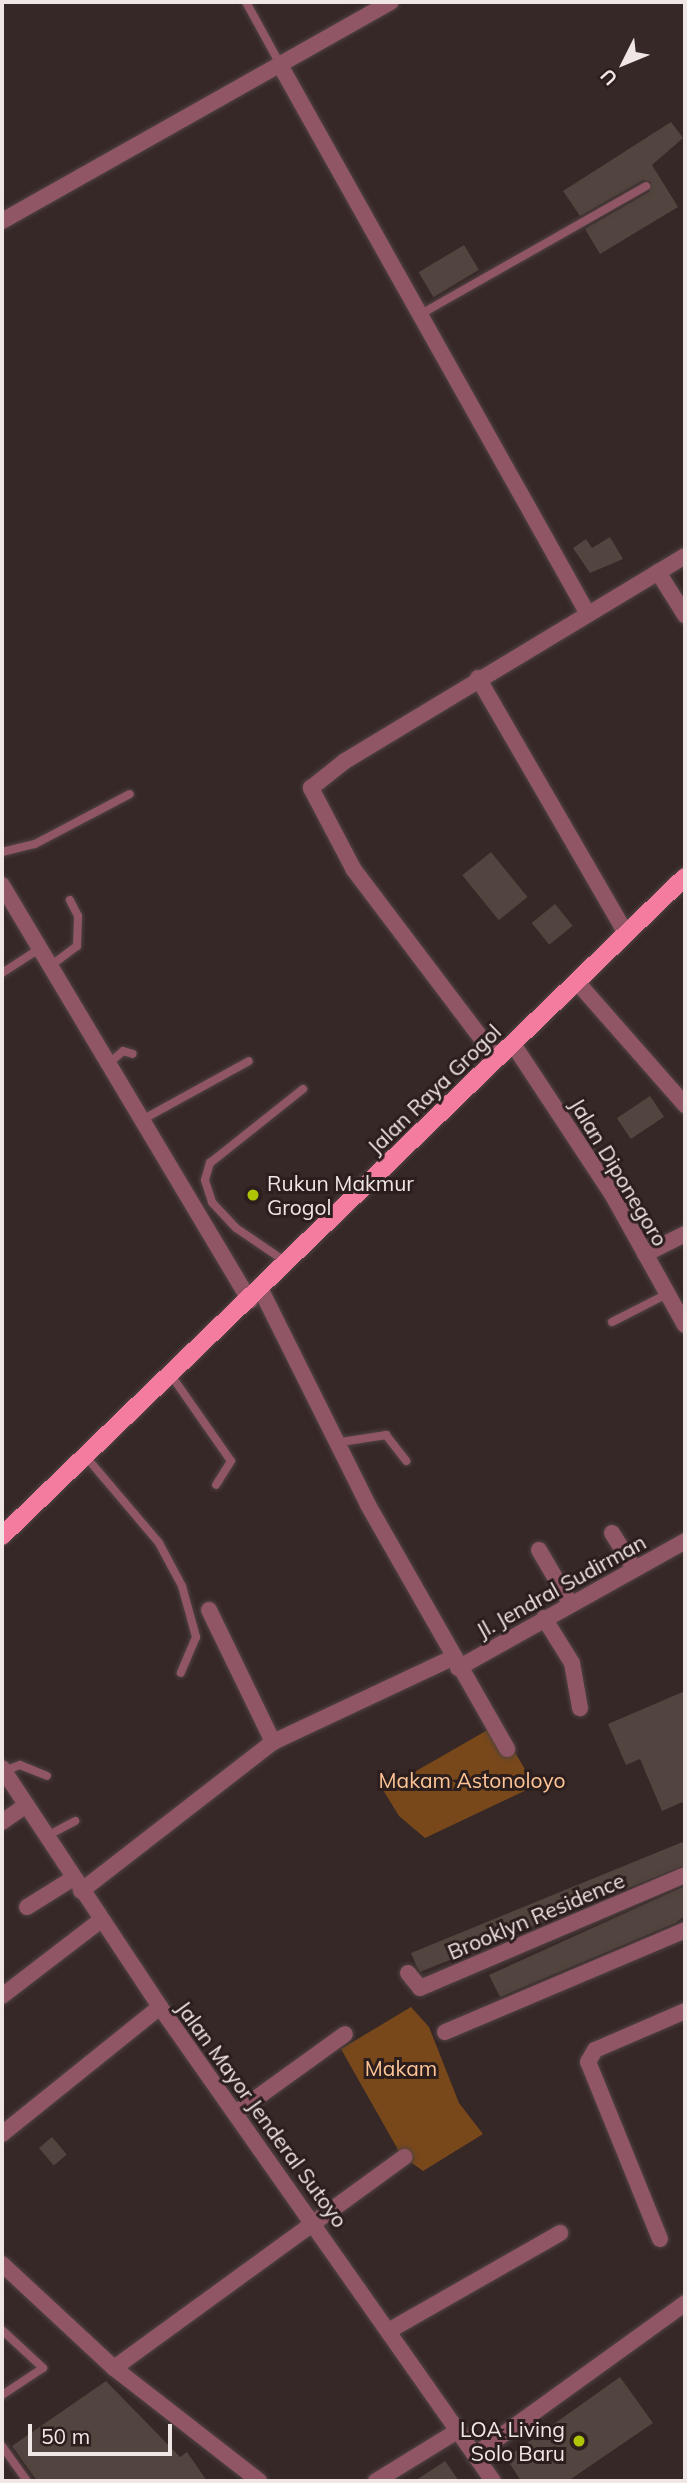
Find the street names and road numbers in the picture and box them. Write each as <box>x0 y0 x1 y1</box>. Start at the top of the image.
street label: Jalan Raya Grogol <box>362 1019 506 1159</box>
street label: Jalan Diponegoro <box>565 1093 673 1251</box>
street label: Jl. Jendral Sudirman <box>472 1529 650 1643</box>
street label: Brooklyn Residence <box>444 1867 628 1965</box>
street label: Jalan Mayor Jenderal Sutoyo <box>171 1996 353 2232</box>

